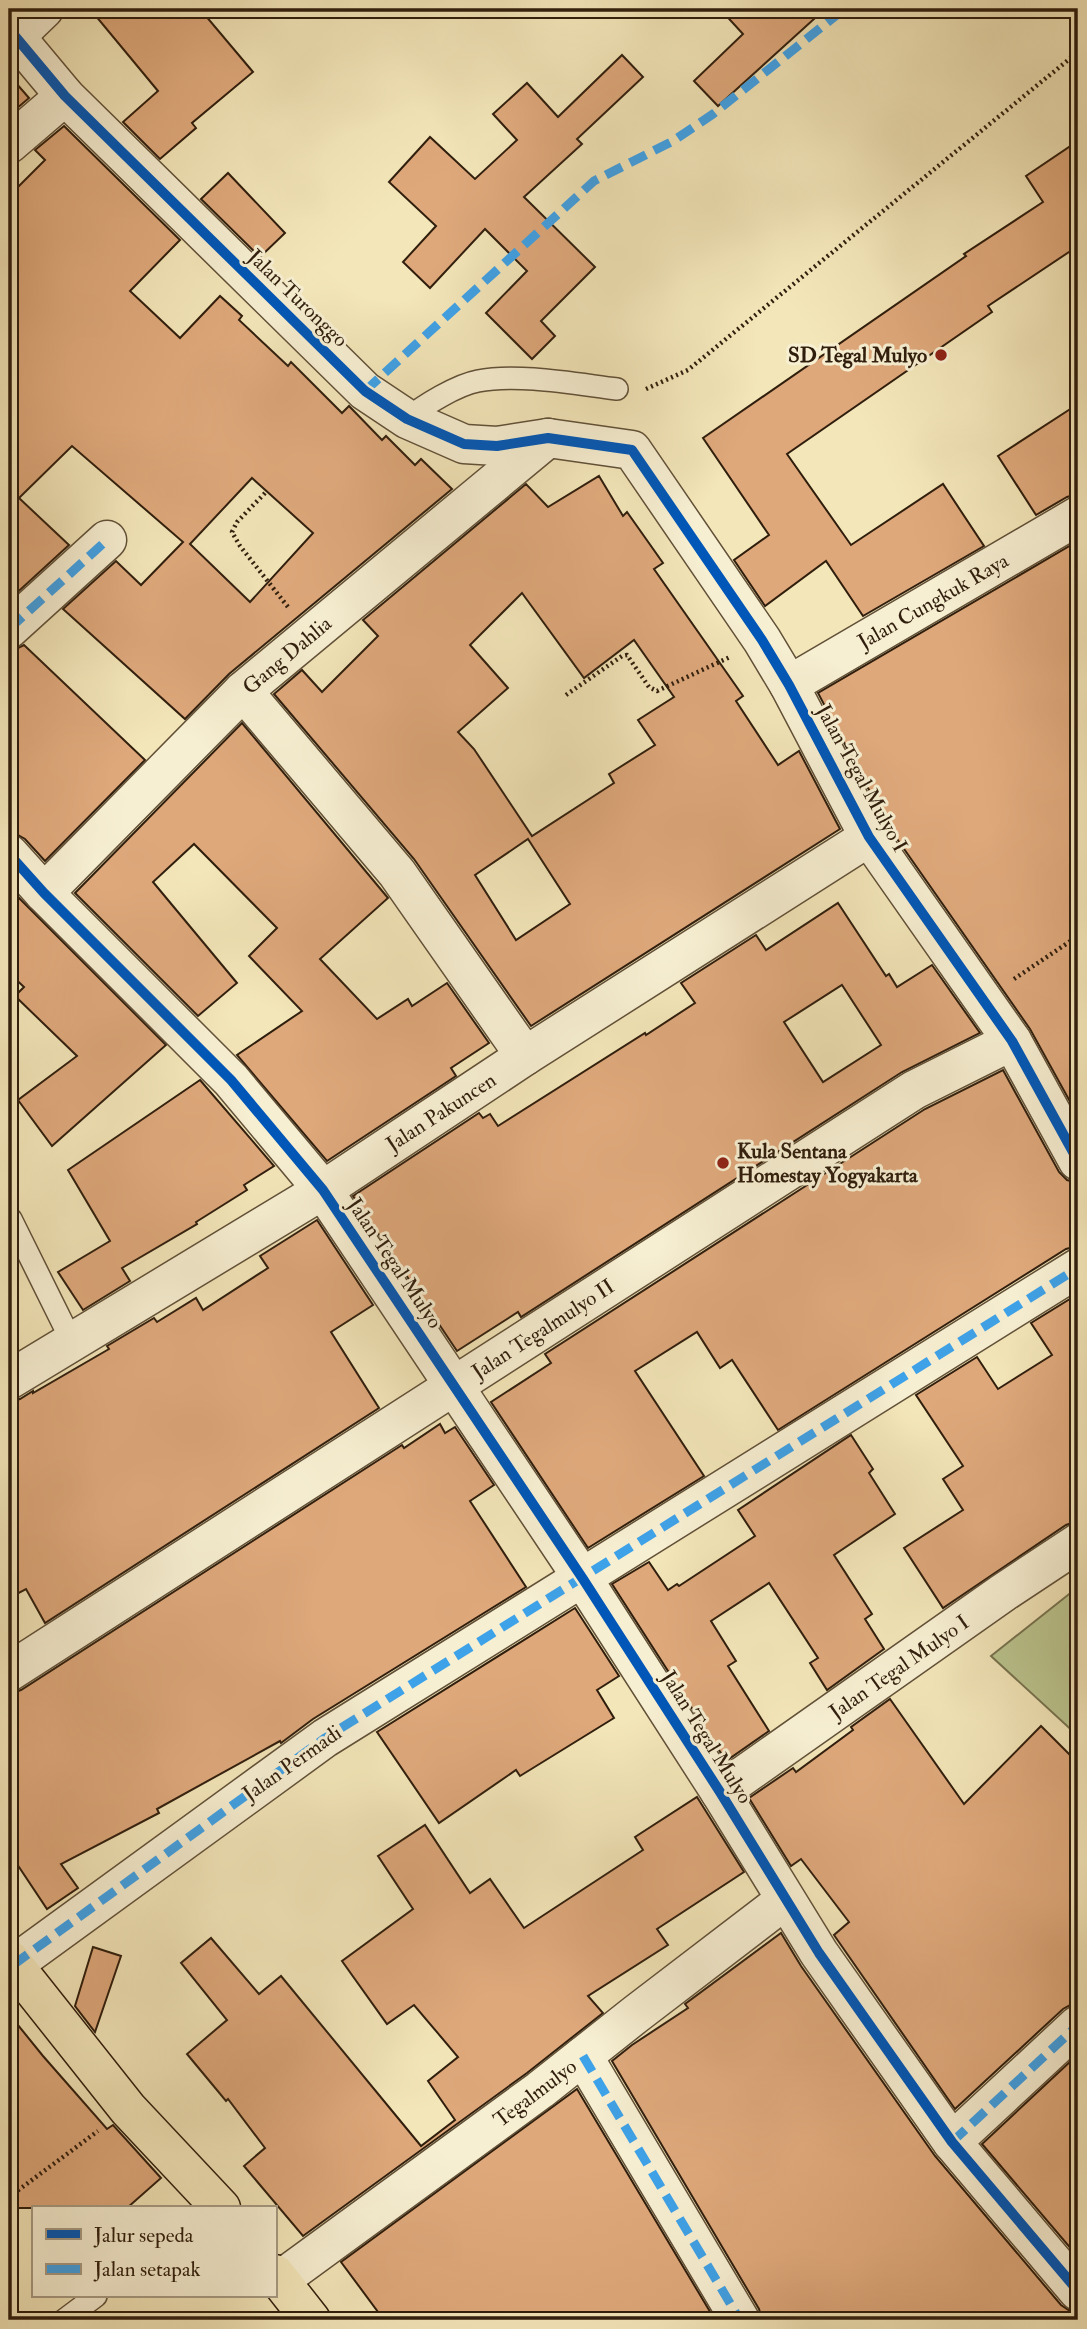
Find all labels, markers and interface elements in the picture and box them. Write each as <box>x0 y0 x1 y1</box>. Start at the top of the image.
street label: Jalan Turonggo <box>241 243 354 353</box>
place label: SD Tegal Mulyo <box>788 342 927 369</box>
marker: SD Tegal Mulyo <box>933 347 949 363</box>
street label: Jalan Cungkuk Raya <box>852 547 1014 656</box>
street label: Gang Dahlia <box>237 610 338 701</box>
street label: Jalan Tegal Mulyo I <box>809 699 913 857</box>
street label: Jalan Pakuncen <box>380 1067 502 1159</box>
place label: Kula Sentana Homestay Yogyakarta <box>737 1138 919 1189</box>
marker: Kula Sentana Homestay Yogyakarta <box>715 1155 731 1171</box>
street label: Jalan Tegal Mulyo <box>340 1192 448 1334</box>
street label: Jalan Tegalmulyo II <box>466 1273 620 1386</box>
street label: Jalan Tegal Mulyo I <box>823 1609 974 1726</box>
street label: Jalan Tegal Mulyo <box>654 1665 758 1809</box>
street label: Jalan Permadi <box>237 1719 348 1808</box>
street label: Tegalmulyo <box>488 2053 582 2134</box>
legend <box>32 2206 276 2298</box>
text: Jalur sepeda <box>93 2222 194 2249</box>
text: Jalan setapak <box>93 2256 201 2283</box>

